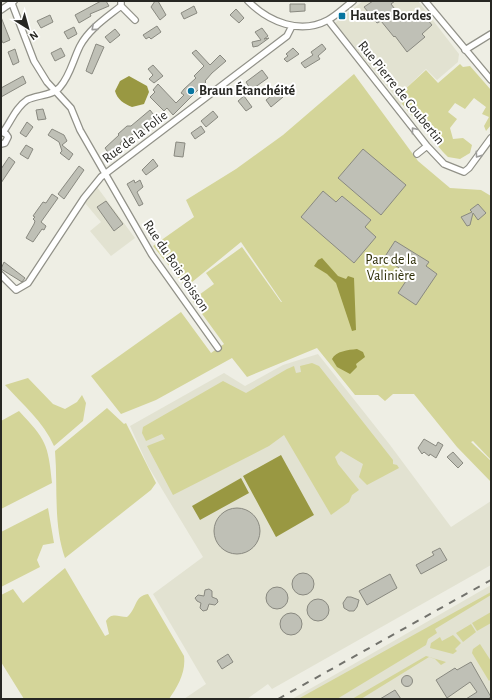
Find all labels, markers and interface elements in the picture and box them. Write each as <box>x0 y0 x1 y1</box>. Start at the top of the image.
north arrow <box>8 8 48 48</box>
place label: Hautes Bordes <box>350 9 431 23</box>
marker: Hautes Bordes <box>337 11 347 21</box>
one-way arrow <box>92 23 99 30</box>
text: N <box>27 29 40 42</box>
street label: Rue Pierre de Coubertin <box>355 39 447 147</box>
place label: Braun Étanchéité <box>199 81 296 98</box>
marker: Braun Étanchéité <box>186 86 196 96</box>
street label: Rue de la Folie <box>100 108 170 166</box>
one-way arrow <box>411 127 418 134</box>
one-way arrow <box>476 151 483 158</box>
street label: Rue du Bois Poisson <box>140 218 212 314</box>
park label: Parc de la Valinière <box>365 253 417 283</box>

